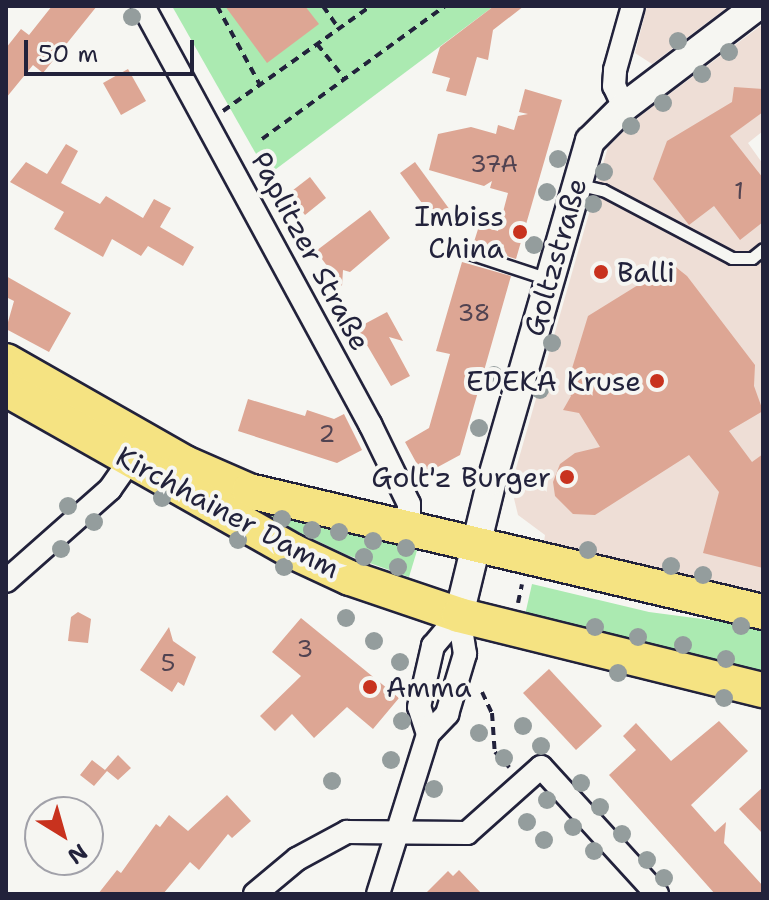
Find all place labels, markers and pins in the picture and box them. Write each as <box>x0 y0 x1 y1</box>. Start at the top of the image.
place label: Imbiss China <box>414 199 504 265</box>
marker: Imbiss China <box>511 223 529 241</box>
place label: Balli <box>617 255 675 289</box>
marker: Balli <box>592 263 610 281</box>
place label: EDEKA Kruse <box>466 364 641 398</box>
marker: EDEKA Kruse <box>648 372 666 390</box>
place label: Golt'z Burger <box>371 460 551 494</box>
marker: Golt'z Burger <box>558 468 576 486</box>
place label: Amma <box>386 670 472 704</box>
marker: Amma <box>361 678 379 696</box>

